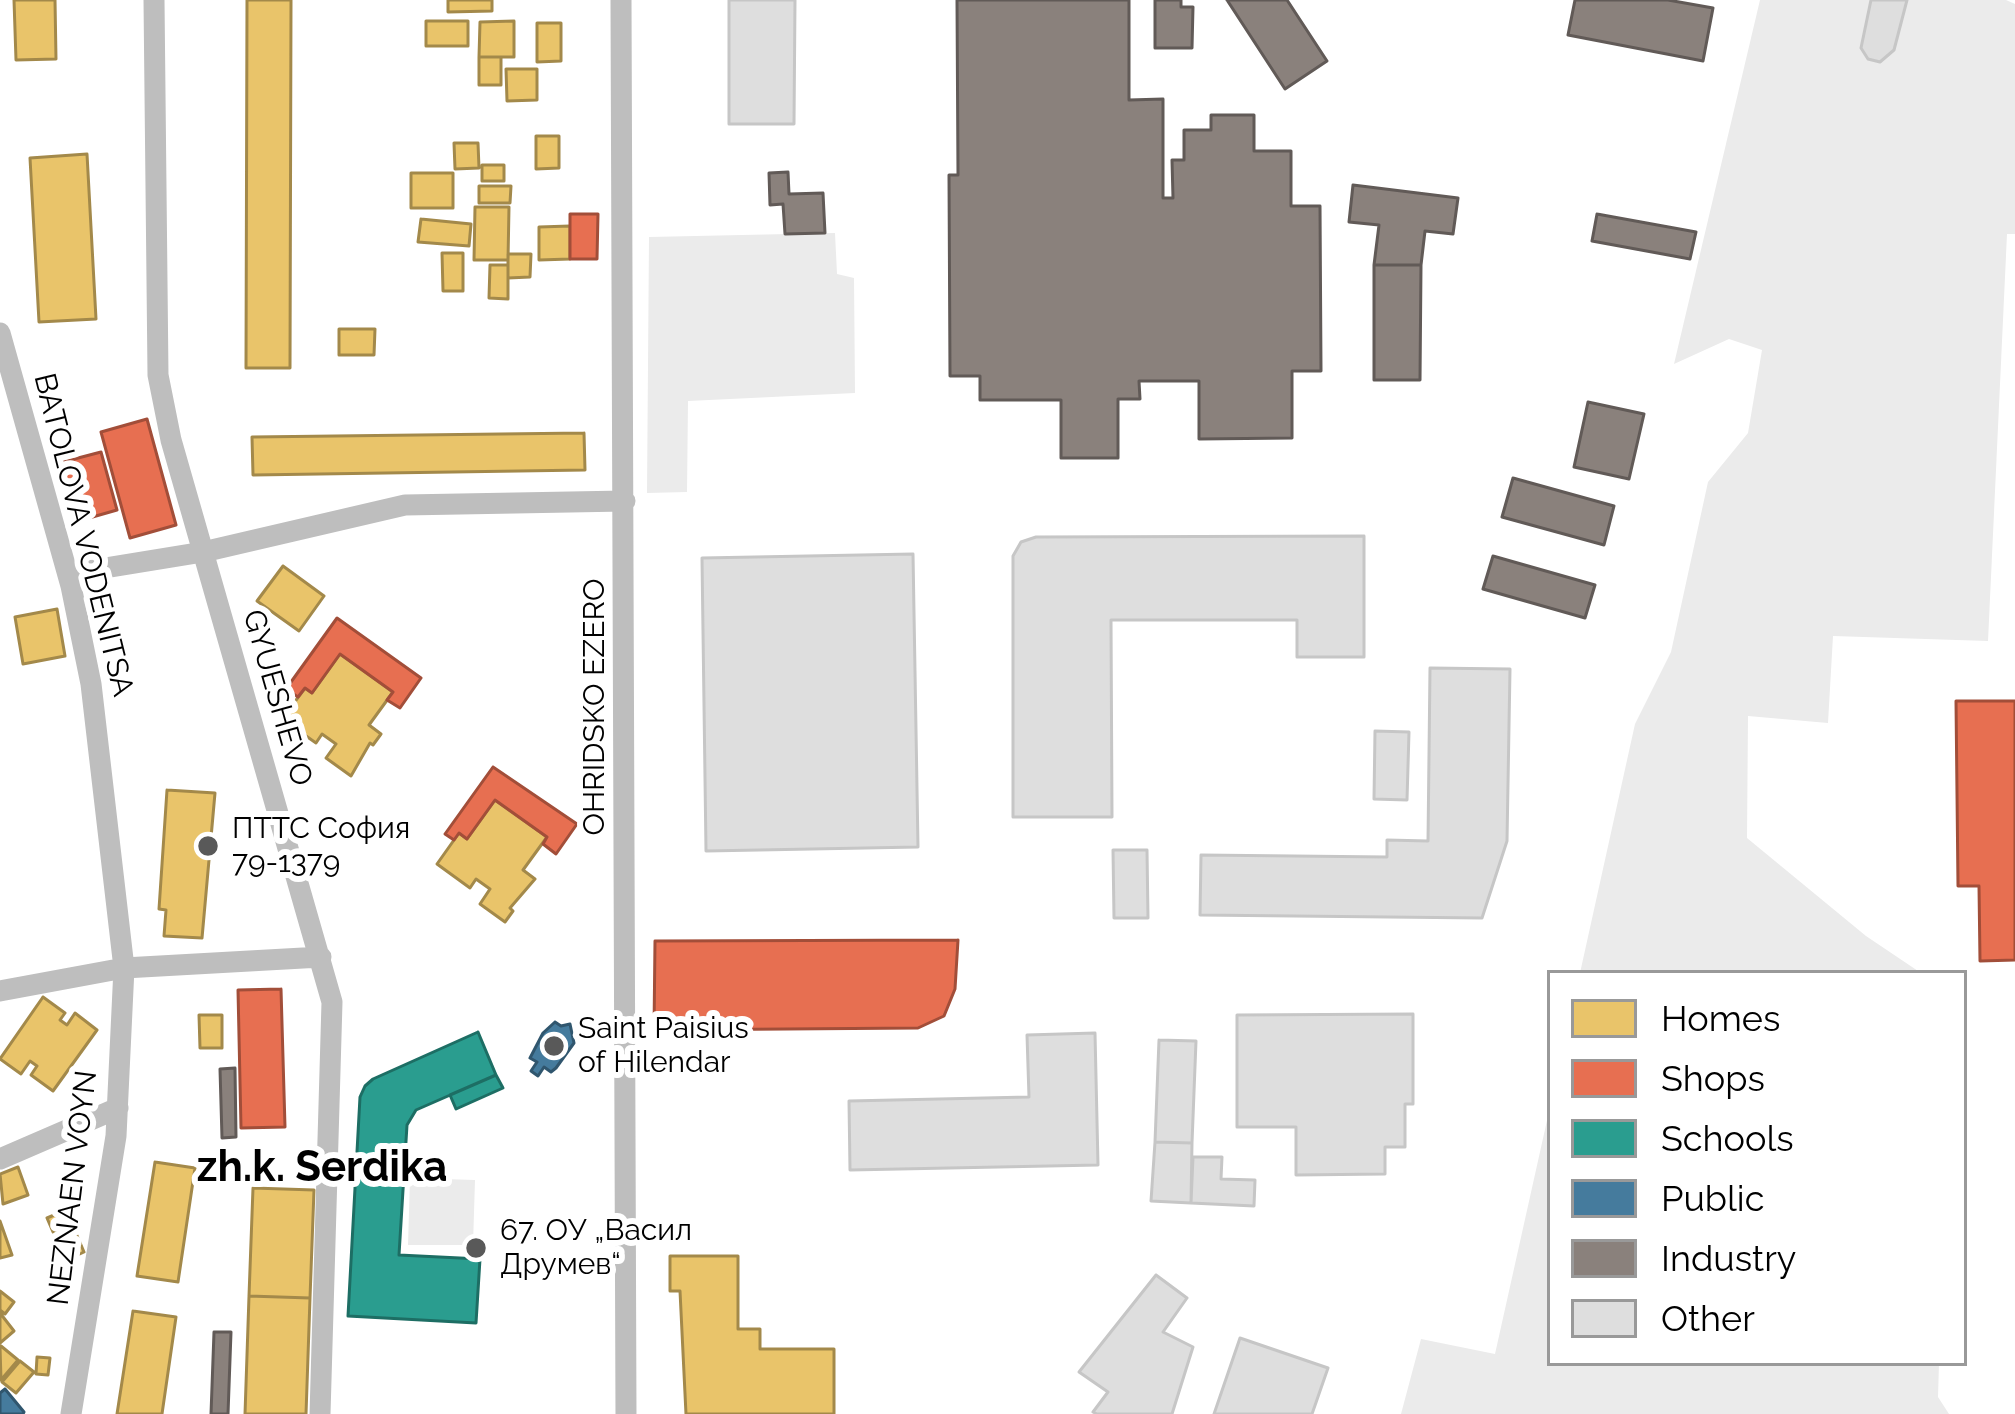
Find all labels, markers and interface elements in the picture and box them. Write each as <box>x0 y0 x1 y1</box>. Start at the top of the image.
street label: BATOLOVA VODENITSA <box>25 370 141 700</box>
street label: OHRIDSKO EZERO <box>577 578 613 836</box>
street label: GYUESHEVO <box>235 606 319 790</box>
place label: ПТТС София 79-1379 <box>232 811 410 882</box>
marker: ПТТС София 79-1379 <box>195 833 221 859</box>
legend <box>1547 970 1967 1366</box>
text: Homes <box>1661 997 1780 1039</box>
place label: Saint Paisius of Hilendar <box>578 1011 749 1082</box>
marker: Saint Paisius of Hilendar <box>541 1033 567 1059</box>
text: Shops <box>1661 1057 1765 1099</box>
street label: NEZNAEN VOYN <box>41 1069 105 1307</box>
text: Schools <box>1661 1117 1794 1159</box>
district label: zh.k. Serdika <box>197 1143 447 1193</box>
text: Public <box>1661 1177 1764 1219</box>
place label: 67. ОУ „Васил Друмев“ <box>500 1213 692 1284</box>
marker: 67. ОУ „Васил Друмев“ <box>463 1235 489 1261</box>
text: Industry <box>1661 1237 1796 1279</box>
text: Other <box>1661 1297 1755 1339</box>

